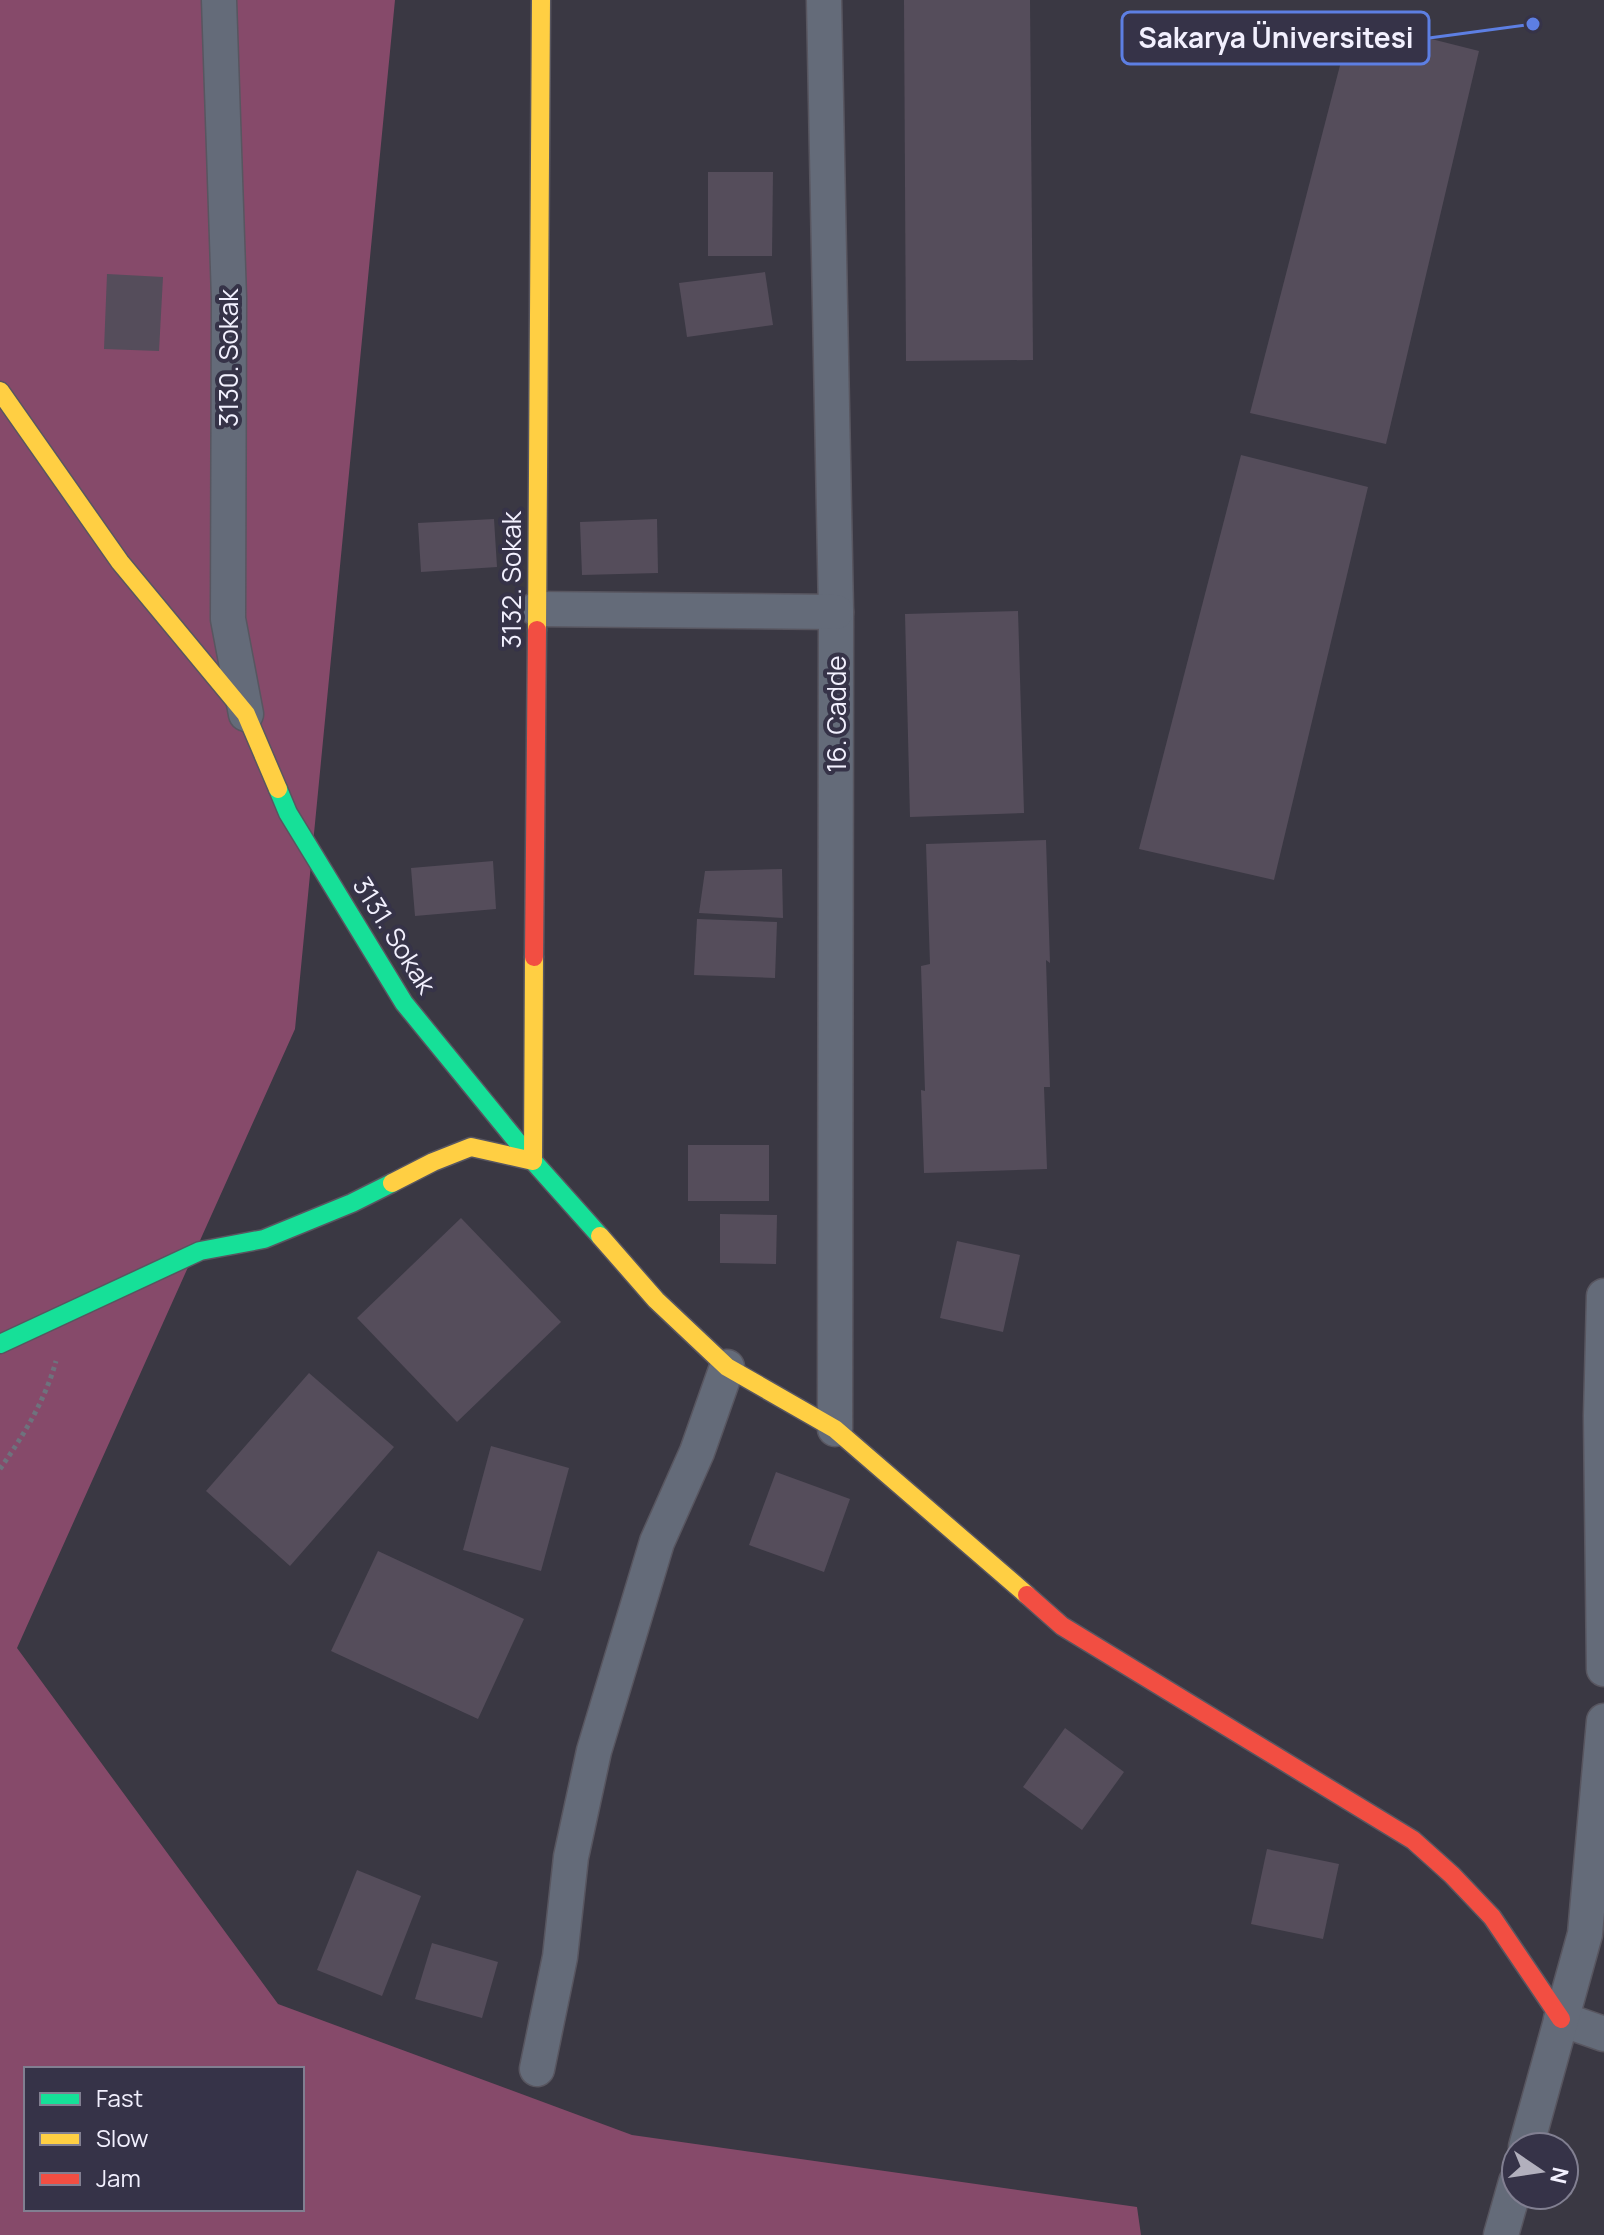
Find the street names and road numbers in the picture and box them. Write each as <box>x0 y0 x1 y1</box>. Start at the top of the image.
street label: 3130. Sokak <box>210 288 246 427</box>
street label: 3132. Sokak <box>493 510 529 649</box>
street label: 16. Cadde <box>818 655 854 773</box>
street label: 3131. Sokak <box>345 870 446 1001</box>

